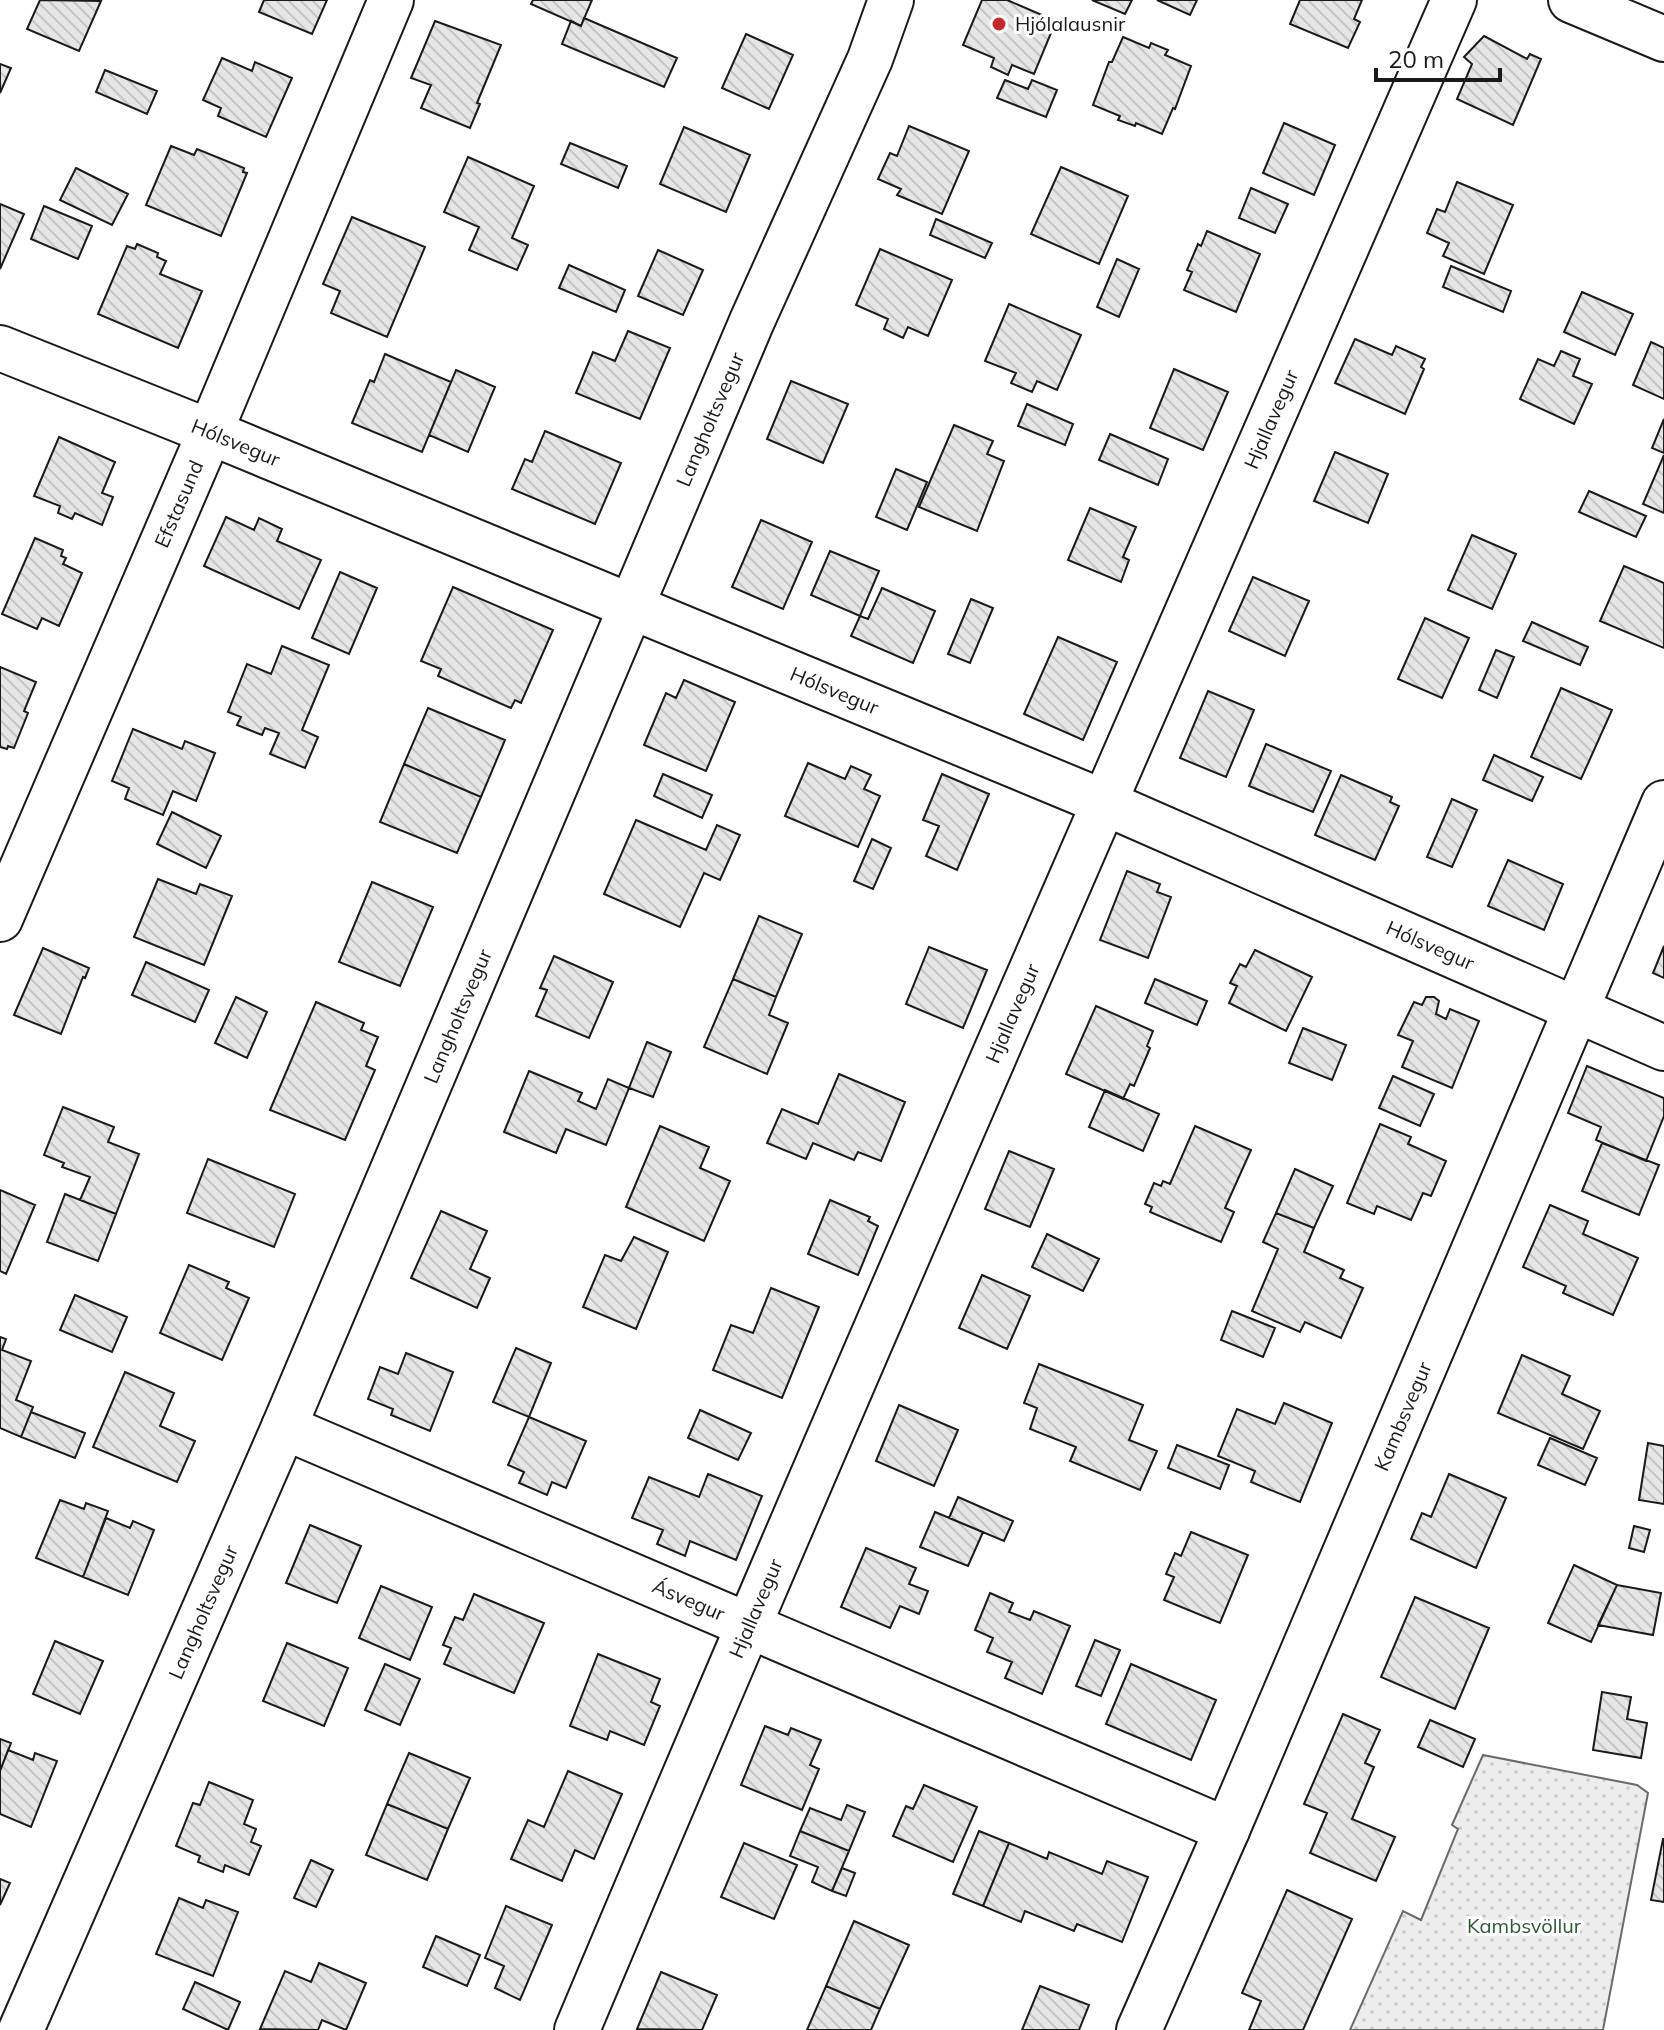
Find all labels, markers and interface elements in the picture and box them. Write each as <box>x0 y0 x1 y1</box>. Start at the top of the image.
place label: Hjólalausnir <box>1015 11 1126 36</box>
marker: Hjólalausnir <box>990 15 1008 33</box>
scale bar <box>1376 32 1500 82</box>
text: 20 m <box>1388 44 1444 74</box>
street label: Langholtsvegur <box>670 347 750 490</box>
street label: Hjallavegur <box>1238 365 1304 473</box>
street label: Hólsvegur <box>188 413 285 472</box>
street label: Efstasund <box>149 456 208 551</box>
street label: Hólsvegur <box>787 661 883 720</box>
street label: Hólsvegur <box>1383 915 1479 976</box>
street label: Langholtsvegur <box>418 944 497 1087</box>
street label: Hjallavegur <box>980 959 1045 1067</box>
street label: Kambsvegur <box>1368 1357 1437 1475</box>
street label: Langholtsvegur <box>163 1540 243 1683</box>
street label: Hjallavegur <box>723 1554 788 1662</box>
street label: Ásvegur <box>649 1573 730 1626</box>
park label: Kambsvöllur <box>1467 1913 1582 1938</box>

